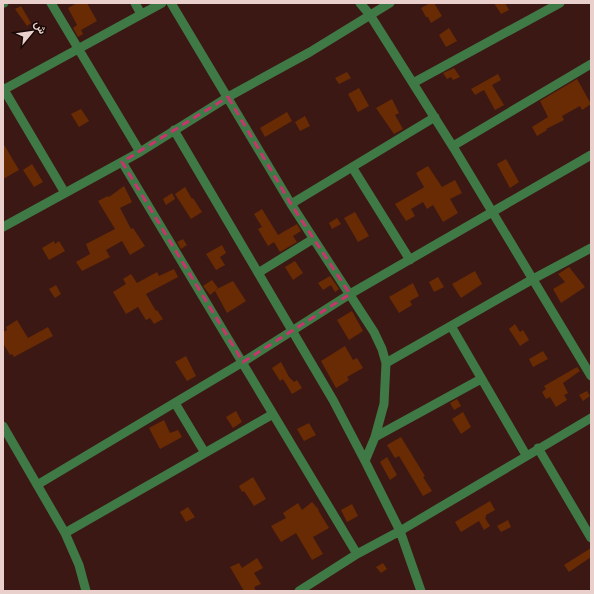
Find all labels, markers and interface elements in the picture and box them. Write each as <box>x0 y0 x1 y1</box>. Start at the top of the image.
north arrow <box>12 12 52 52</box>
text: ش <box>31 18 49 36</box>

